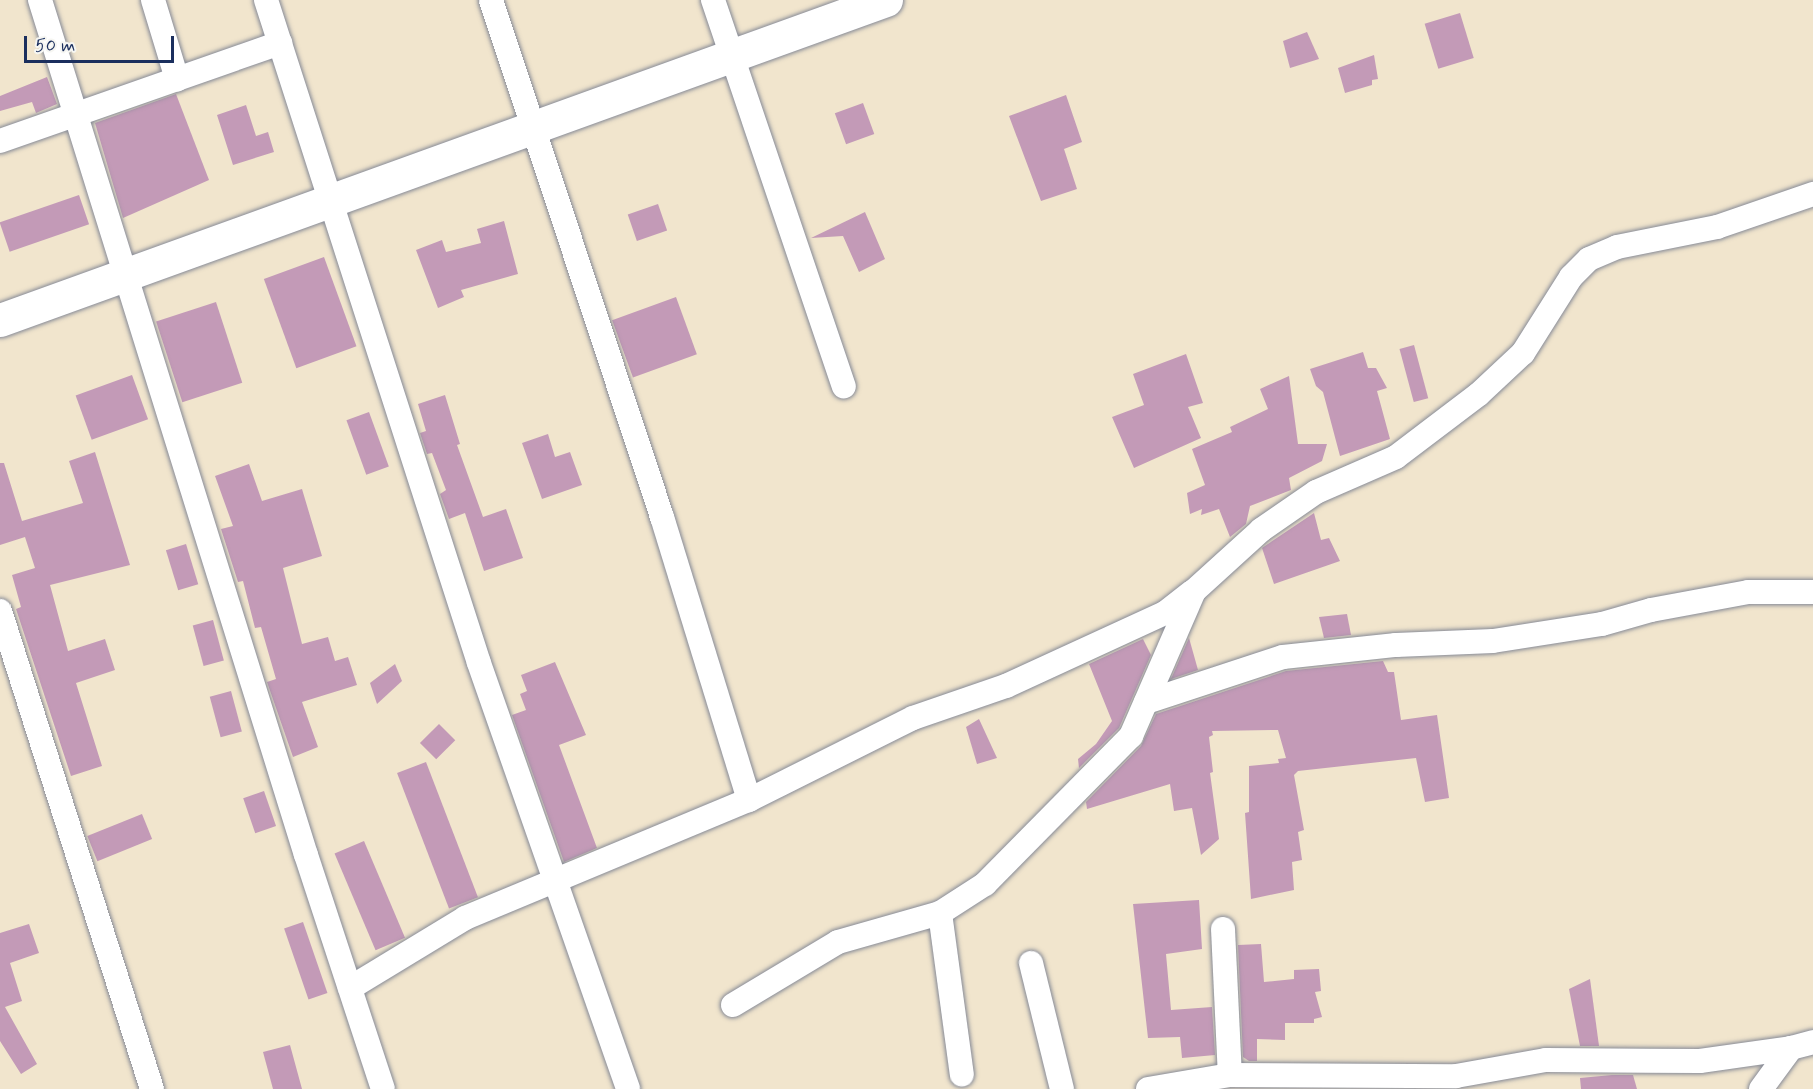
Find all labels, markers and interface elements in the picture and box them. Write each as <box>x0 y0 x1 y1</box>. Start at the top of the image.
scale bar <box>27 24 177 62</box>
text: 50 m <box>35 34 75 58</box>

